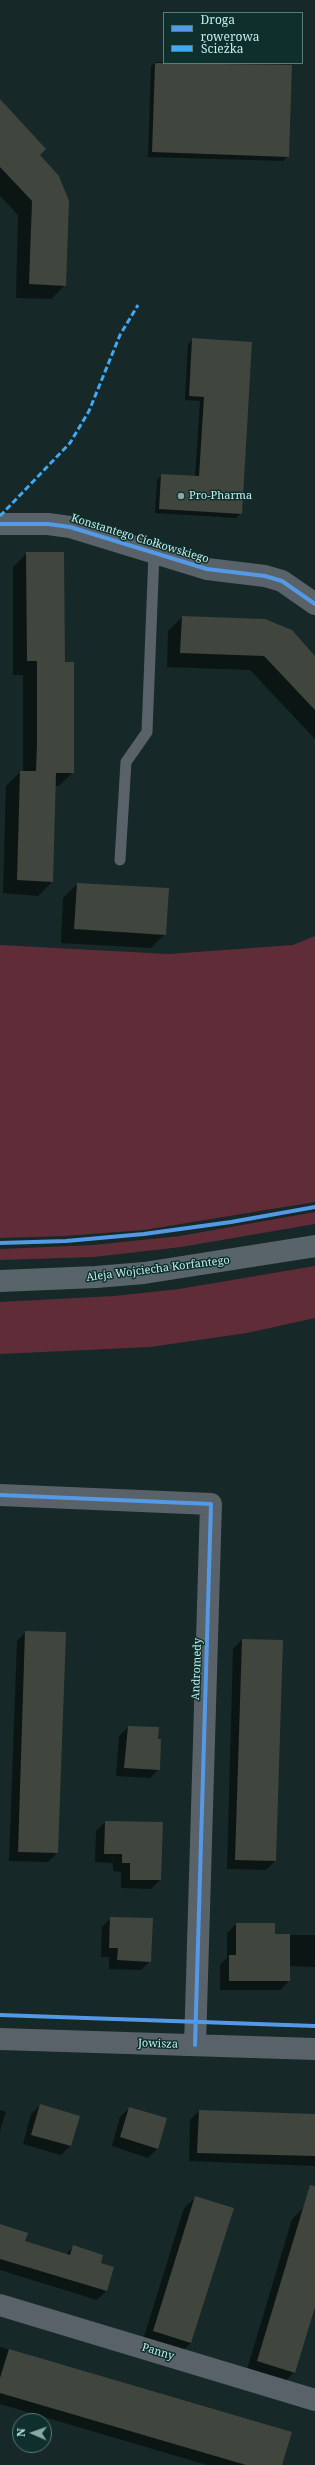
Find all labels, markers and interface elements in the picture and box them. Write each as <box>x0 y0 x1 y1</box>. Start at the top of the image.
text: Droga rowerowa <box>201 11 260 45</box>
legend <box>163 12 303 64</box>
text: Ścieżka <box>201 40 244 57</box>
place label: Pro-Pharma <box>189 489 252 503</box>
marker: Pro-Pharma <box>176 491 186 501</box>
street label: Konstantego Ciołkowskiego <box>70 512 210 566</box>
street label: Aleja Wojciecha Korfantego <box>85 1254 231 1284</box>
street label: Andromedy <box>189 1638 205 1700</box>
street label: Jowisza <box>138 2037 178 2051</box>
street label: Panny <box>140 2341 176 2363</box>
north arrow <box>12 2413 52 2453</box>
text: N <box>13 2428 28 2437</box>

